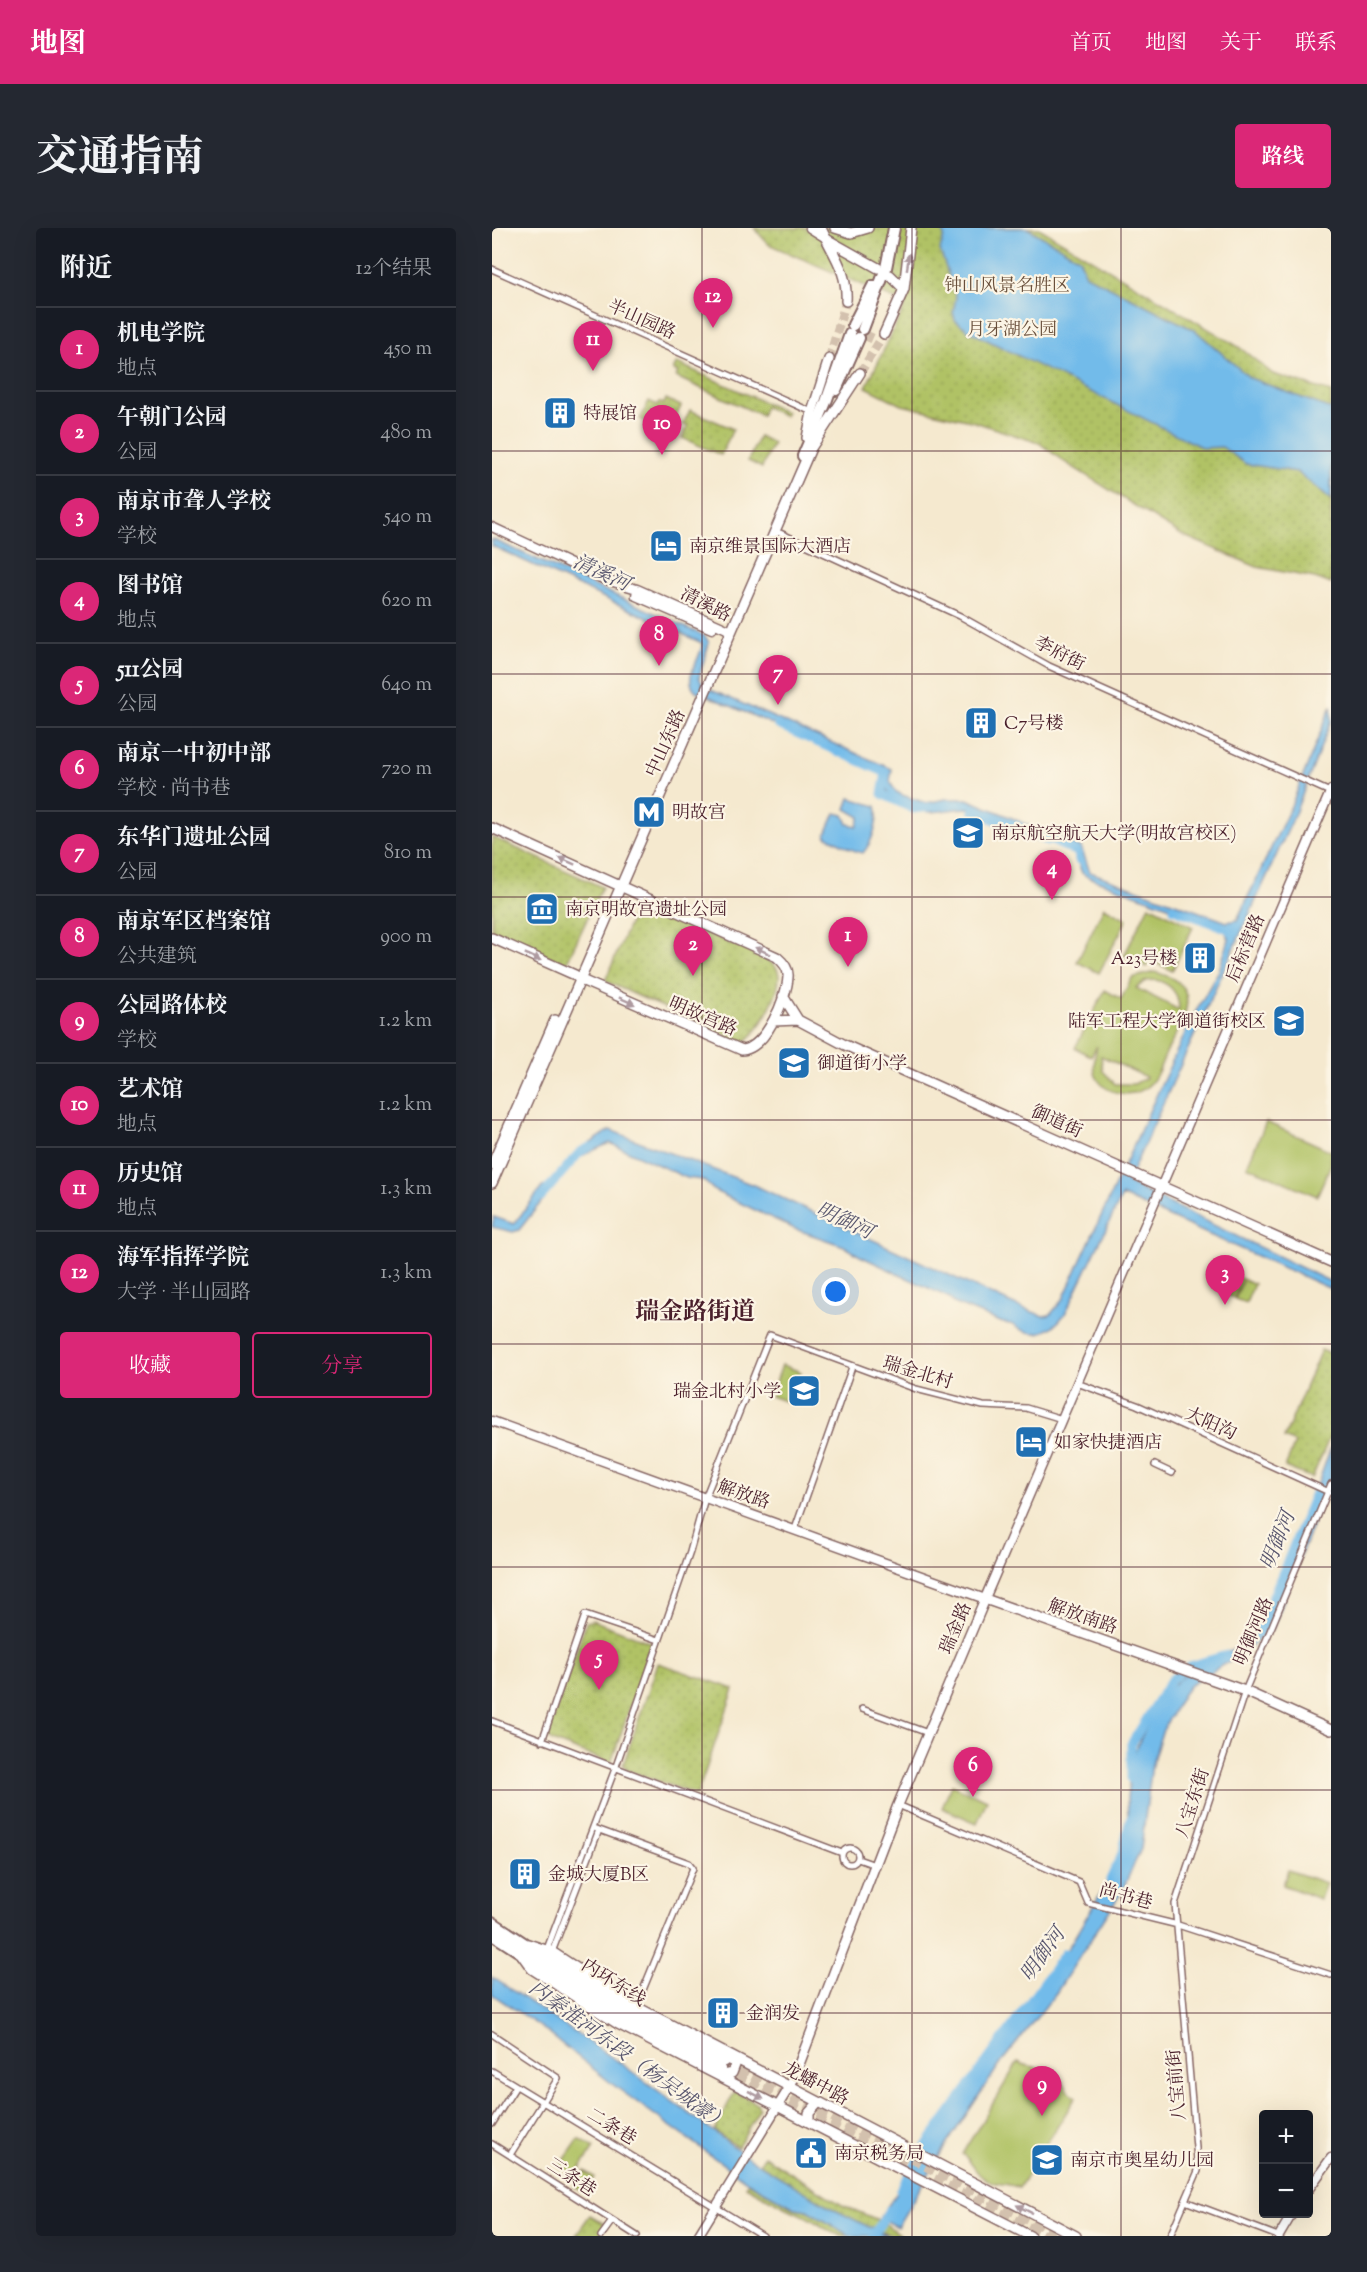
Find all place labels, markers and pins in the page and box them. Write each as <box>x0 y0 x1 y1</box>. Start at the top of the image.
pin: 12 <box>694 279 732 328</box>
pin: 11 <box>574 322 612 371</box>
building icon: 特展馆 <box>542 395 578 431</box>
place label: 特展馆 <box>583 402 637 428</box>
pin: 10 <box>642 406 682 455</box>
hotel icon: 南京维景国际大酒店 <box>648 528 684 564</box>
place label: 南京维景国际大酒店 <box>689 535 851 561</box>
pin: 8 <box>640 616 678 666</box>
pin: 7 <box>758 656 798 705</box>
building icon: C7号楼 <box>963 705 999 741</box>
place label: C7号楼 <box>1004 712 1063 738</box>
metro station icon: 明故宫 <box>631 794 667 830</box>
place label: 明故宫 <box>672 801 726 827</box>
school or university icon: 南京航空航天大学(明故宫校区) <box>950 815 986 851</box>
place label: 南京航空航天大学(明故宫校区) <box>991 822 1237 848</box>
pin: 4 <box>1032 850 1072 900</box>
museum icon: 南京明故宫遗址公园 <box>524 891 560 927</box>
place label: 南京明故宫遗址公园 <box>565 898 727 924</box>
pin: 1 <box>828 918 868 967</box>
pin: 2 <box>674 926 712 976</box>
building icon: A23号楼 <box>1182 940 1218 976</box>
place label: A23号楼 <box>1111 947 1177 973</box>
school or university icon: 陆军工程大学御道街校区 <box>1271 1003 1307 1039</box>
place label: 陆军工程大学御道街校区 <box>1068 1010 1266 1036</box>
school or university icon: 御道街小学 <box>776 1045 812 1081</box>
place label: 御道街小学 <box>817 1052 907 1078</box>
pin: 3 <box>1206 1256 1244 1305</box>
school or university icon: 瑞金北村小学 <box>786 1373 822 1409</box>
place label: 瑞金北村小学 <box>673 1380 781 1406</box>
hotel icon: 如家快捷酒店 <box>1013 1424 1049 1460</box>
place label: 如家快捷酒店 <box>1054 1431 1162 1457</box>
pin: 5 <box>580 1640 618 1690</box>
pin: 6 <box>954 1748 992 1797</box>
building icon: 金城大厦B区 <box>507 1856 543 1892</box>
place label: 金城大厦B区 <box>548 1863 649 1889</box>
building icon: 金润发 <box>705 1995 741 2031</box>
place label: 金润发 <box>746 2002 800 2028</box>
pin: 9 <box>1022 2066 1062 2116</box>
public building icon: 南京税务局 <box>793 2135 829 2171</box>
place label: 南京税务局 <box>834 2142 924 2168</box>
school or university icon: 南京市奥星幼儿园 <box>1029 2142 1065 2178</box>
place label: 南京市奥星幼儿园 <box>1070 2149 1214 2175</box>

